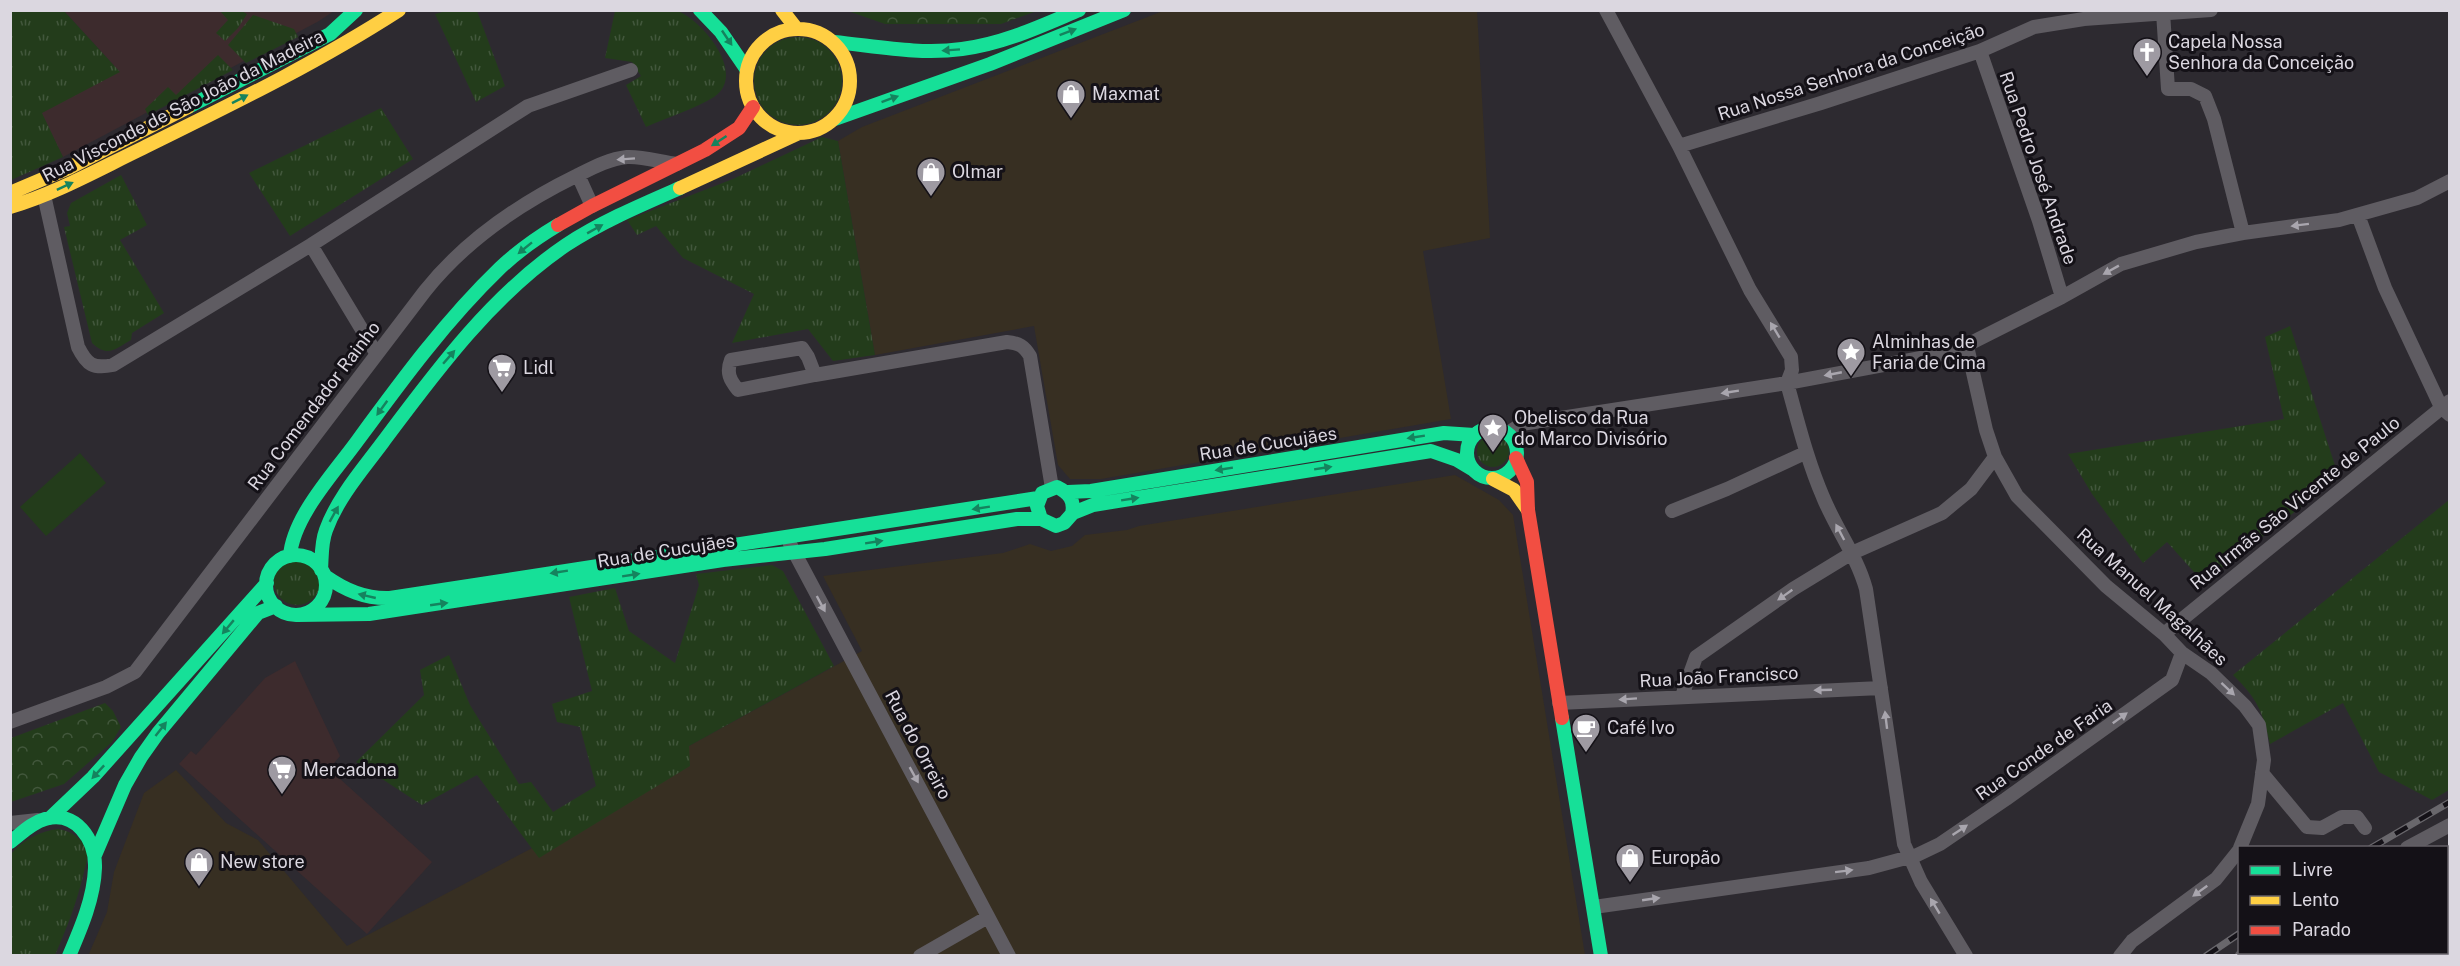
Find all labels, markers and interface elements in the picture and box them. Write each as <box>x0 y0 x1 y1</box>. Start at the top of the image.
street label: Rua Nossa Senhora da Conceição <box>1715 18 1987 125</box>
street label: Rua Visconde de São João da Madeira <box>38 25 327 186</box>
one-way arrow <box>1059 27 1077 37</box>
one-way arrow <box>721 29 733 45</box>
place label: Capela Nossa Senhora da Conceição <box>2168 31 2354 73</box>
church icon: Capela Nossa Senhora da Conceição <box>2131 36 2163 78</box>
one-way arrow <box>941 45 960 55</box>
street label: Rua Pedro José Andrade <box>1996 69 2081 267</box>
shop icon: Maxmat <box>1055 78 1087 120</box>
place label: Maxmat <box>1092 83 1160 104</box>
one-way arrow <box>881 94 899 104</box>
one-way arrow <box>231 95 248 104</box>
one-way arrow <box>711 135 727 146</box>
one-way arrow <box>616 154 635 163</box>
shop icon: Olmar <box>915 156 947 198</box>
place label: Olmar <box>952 161 1003 182</box>
one-way arrow <box>56 181 73 190</box>
one-way arrow <box>2290 221 2309 230</box>
one-way arrow <box>587 224 604 234</box>
one-way arrow <box>518 241 533 254</box>
one-way arrow <box>2103 264 2119 275</box>
street label: Rua Comendador Rainho <box>243 317 384 494</box>
one-way arrow <box>1769 322 1780 338</box>
place label: Alminhas de Faria de Cima <box>1872 331 1986 373</box>
place icon: Alminhas de Faria de Cima <box>1835 336 1867 378</box>
one-way arrow <box>443 349 456 365</box>
supermarket icon: Lidl <box>486 352 518 394</box>
place label: Lidl <box>523 357 554 378</box>
one-way arrow <box>1824 370 1843 379</box>
one-way arrow <box>1720 387 1739 396</box>
one-way arrow <box>376 401 388 416</box>
place label: Obelisco da Rua do Marco Divisório <box>1514 407 1668 449</box>
place icon: Obelisco da Rua do Marco Divisório <box>1477 412 1509 454</box>
street label: Rua Irmãs São Vicente de Paulo <box>2186 412 2404 594</box>
street label: Rua de Cucujães <box>1198 422 1338 465</box>
one-way arrow <box>1407 433 1426 442</box>
one-way arrow <box>1313 463 1332 472</box>
one-way arrow <box>1214 465 1233 474</box>
one-way arrow <box>1121 495 1140 504</box>
one-way arrow <box>971 503 990 512</box>
one-way arrow <box>329 505 339 522</box>
one-way arrow <box>1835 523 1845 540</box>
street label: Rua Manuel Magalhães <box>2073 524 2232 670</box>
street label: Rua de Cucujães <box>596 529 736 572</box>
one-way arrow <box>864 537 883 546</box>
one-way arrow <box>550 568 569 577</box>
one-way arrow <box>622 570 641 579</box>
one-way arrow <box>1777 589 1793 601</box>
one-way arrow <box>358 591 376 601</box>
one-way arrow <box>816 595 826 613</box>
one-way arrow <box>429 599 448 608</box>
one-way arrow <box>222 619 234 634</box>
street label: Rua João Francisco <box>1639 662 1799 691</box>
one-way arrow <box>2220 682 2234 696</box>
one-way arrow <box>1813 686 1832 695</box>
street label: Rua do Orreiro <box>881 687 956 803</box>
one-way arrow <box>1619 694 1638 704</box>
street label: Rua Conde de Faria <box>1971 695 2116 805</box>
one-way arrow <box>1881 710 1890 729</box>
cafe icon: Café Ivo <box>1570 712 1602 754</box>
one-way arrow <box>2112 713 2127 725</box>
place label: Café Ivo <box>1607 717 1675 738</box>
one-way arrow <box>155 721 168 737</box>
supermarket icon: Mercadona <box>266 754 298 796</box>
place label: Mercadona <box>303 759 397 780</box>
one-way arrow <box>91 764 105 778</box>
one-way arrow <box>909 767 919 784</box>
one-way arrow <box>1952 825 1968 836</box>
shop icon: Europão <box>1614 842 1646 884</box>
shop icon: New store <box>183 846 215 888</box>
legend <box>2238 846 2448 954</box>
place label: Europão <box>1651 847 1720 868</box>
place label: New store <box>220 851 305 872</box>
text: Livre <box>2292 859 2333 880</box>
one-way arrow <box>1835 866 1854 876</box>
one-way arrow <box>2193 885 2209 897</box>
text: Lento <box>2292 889 2339 910</box>
one-way arrow <box>1642 894 1661 903</box>
one-way arrow <box>1930 897 1940 914</box>
text: Parado <box>2292 919 2351 940</box>

